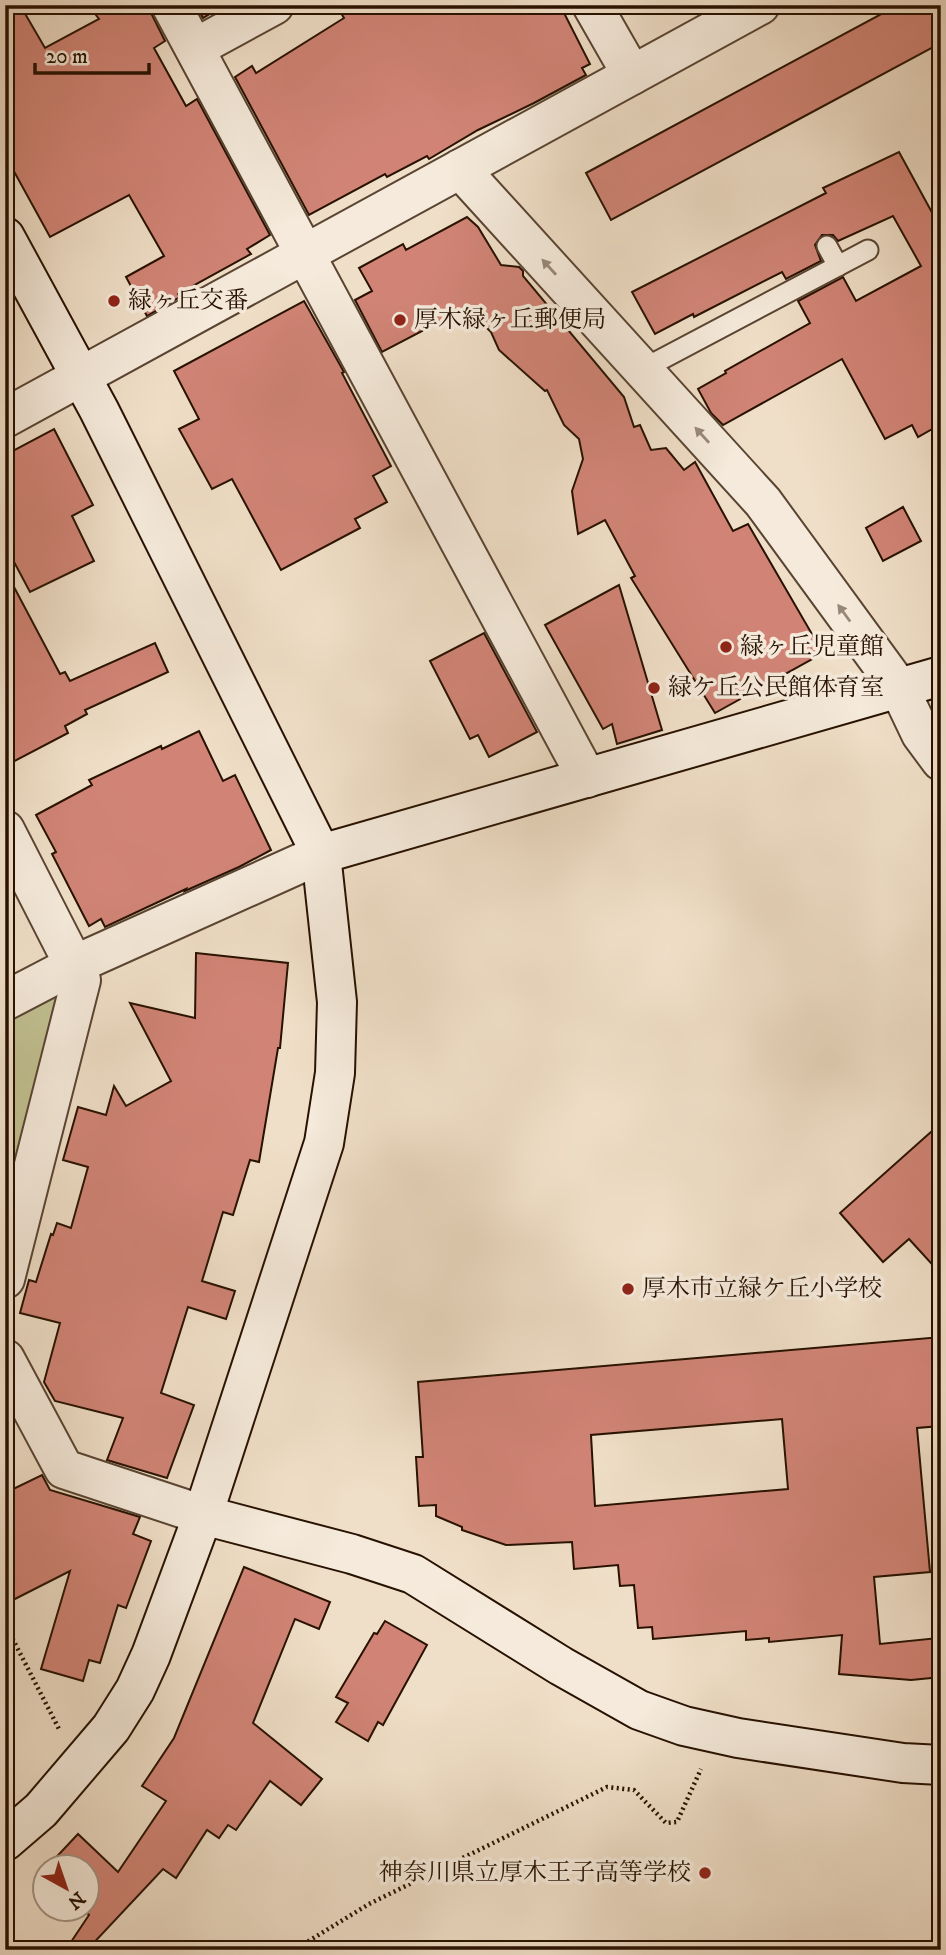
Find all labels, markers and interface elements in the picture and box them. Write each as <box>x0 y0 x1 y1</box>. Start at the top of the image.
scale bar <box>35 32 149 76</box>
text: 20 m <box>46 44 88 70</box>
one-way arrow <box>542 259 558 276</box>
place label: 緑ヶ丘交番 <box>128 286 248 316</box>
marker: 緑ヶ丘交番 <box>106 293 122 309</box>
place label: 厚木緑ヶ丘郵便局 <box>414 305 606 335</box>
marker: 厚木緑ヶ丘郵便局 <box>392 312 408 328</box>
one-way arrow <box>694 426 710 444</box>
one-way arrow <box>837 604 851 622</box>
place label: 緑ヶ丘児童館 <box>740 632 884 662</box>
marker: 緑ヶ丘児童館 <box>718 639 734 655</box>
place label: 緑ケ丘公民館体育室 <box>668 673 884 703</box>
marker: 緑ケ丘公民館体育室 <box>646 680 662 696</box>
place label: 厚木市立緑ケ丘小学校 <box>642 1274 882 1304</box>
marker: 厚木市立緑ケ丘小学校 <box>620 1281 636 1297</box>
north arrow <box>32 1854 102 1924</box>
place label: 神奈川県立厚木王子高等学校 <box>379 1858 691 1888</box>
marker: 神奈川県立厚木王子高等学校 <box>697 1865 713 1881</box>
text: N <box>62 1886 89 1914</box>

